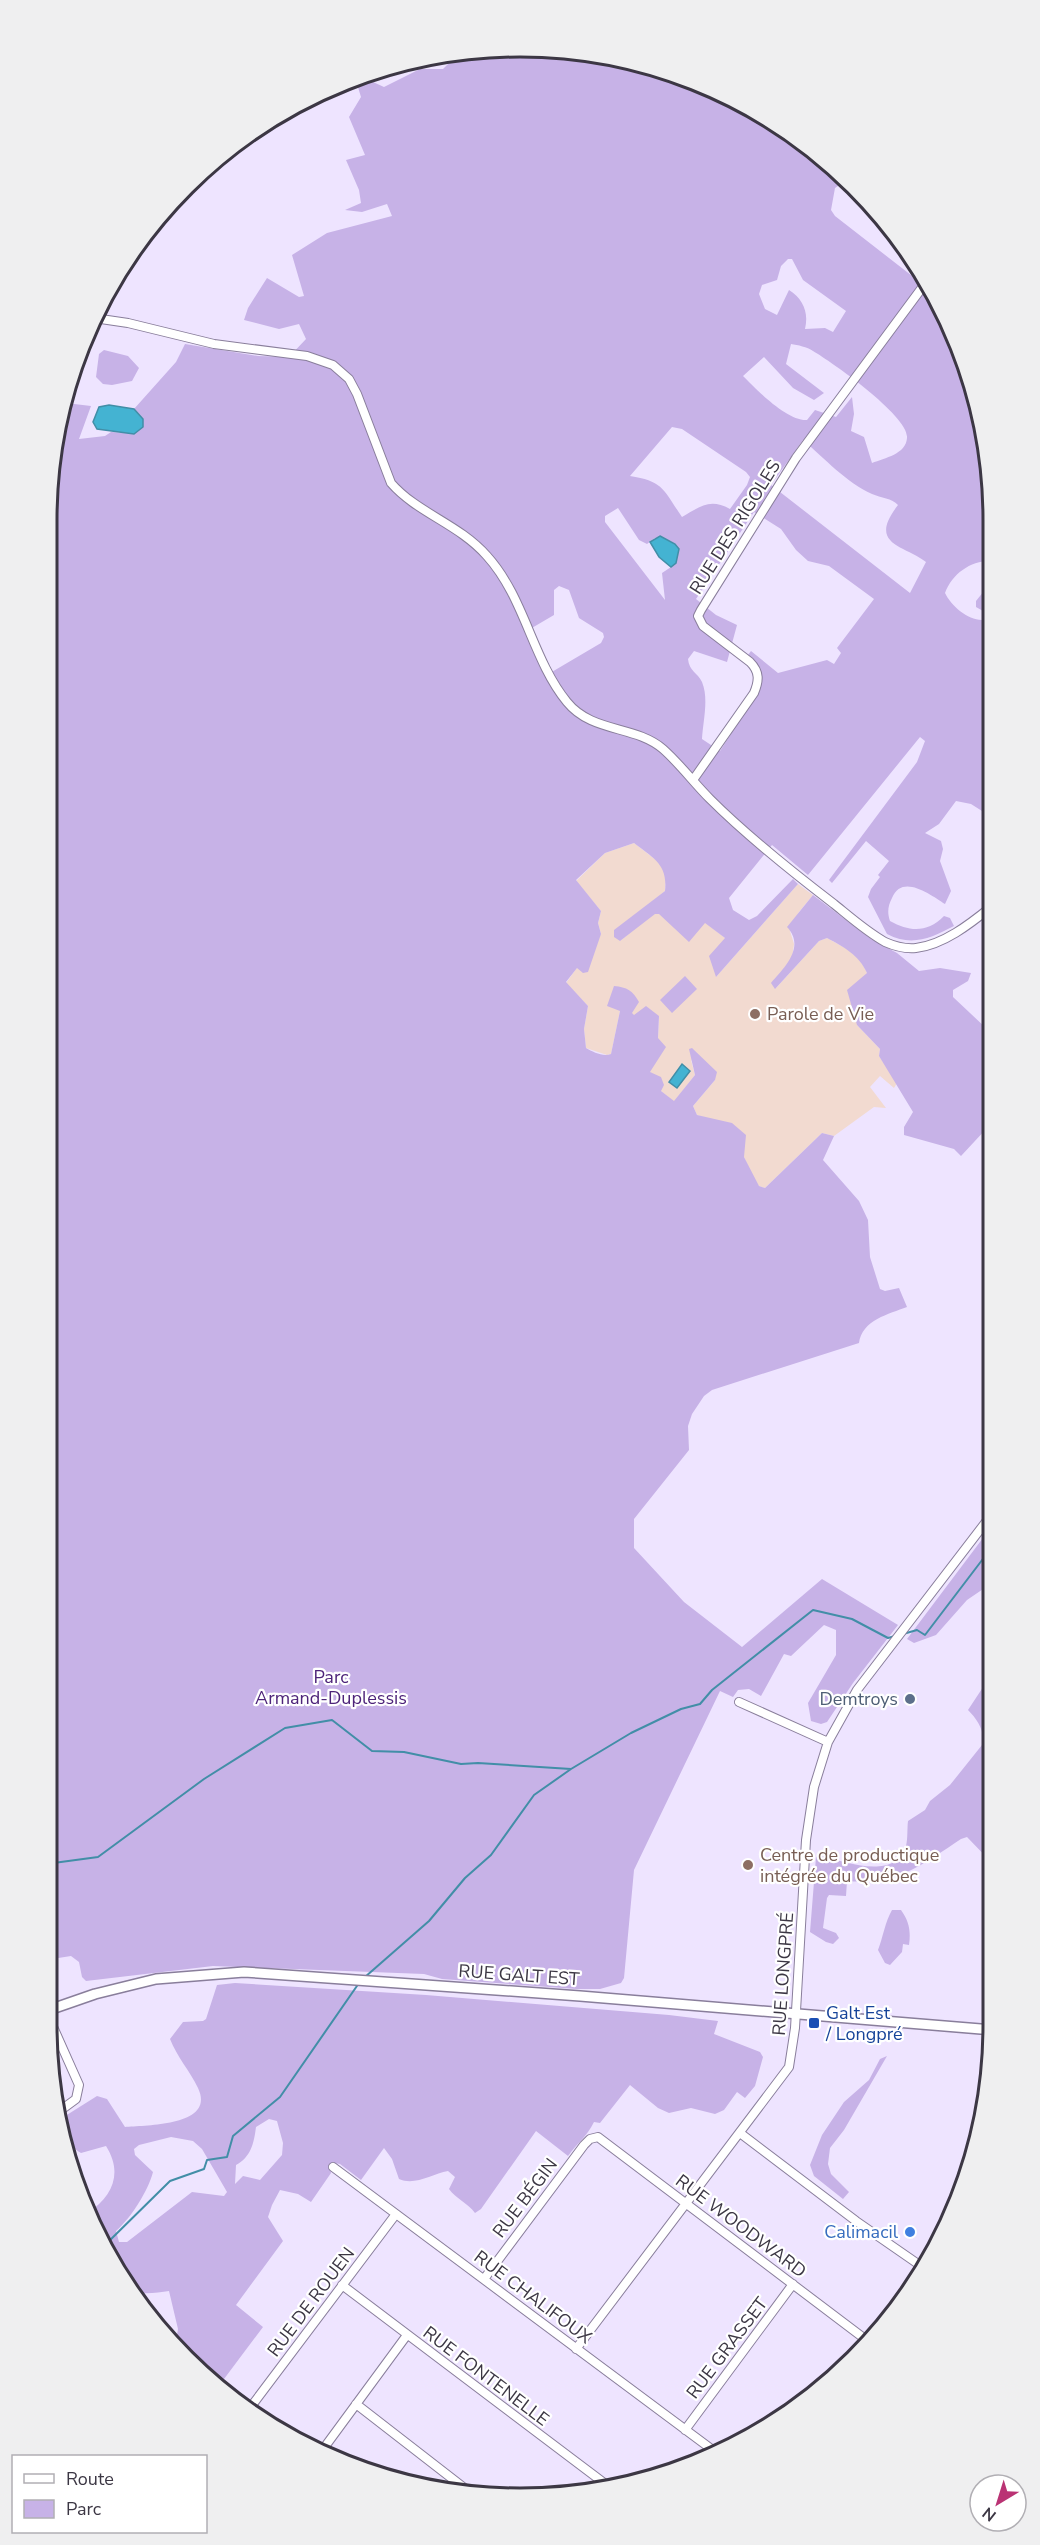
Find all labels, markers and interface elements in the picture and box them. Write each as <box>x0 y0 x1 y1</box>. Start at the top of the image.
street label: RUE DES RIGOLES <box>684 455 786 599</box>
place label: Parole de Vie <box>767 1002 874 1026</box>
marker: Parole de Vie <box>748 1007 762 1021</box>
park label: Parc Armand-Duplessis <box>255 1665 407 1710</box>
place label: Demtroys <box>819 1687 898 1711</box>
marker: Demtroys <box>903 1692 917 1706</box>
place label: Centre de productique intégrée du Québec <box>760 1843 939 1888</box>
marker: Centre de productique intégrée du Québec <box>741 1858 755 1872</box>
street label: RUE LONGPRÉ <box>767 1912 799 2036</box>
street label: RUE GALT EST <box>458 1959 581 1991</box>
place label: Galt Est / Longpré <box>825 2001 903 2046</box>
marker: Galt Est / Longpré <box>807 2016 821 2030</box>
street label: RUE BÉGIN <box>487 2153 563 2243</box>
street label: RUE WOODWARD <box>671 2169 811 2283</box>
place label: Calimacil <box>824 2220 899 2244</box>
marker: Calimacil <box>903 2225 917 2239</box>
street label: RUE DE ROUEN <box>262 2242 360 2362</box>
street label: RUE CHALIFOUX <box>469 2245 597 2349</box>
street label: RUE GRASSET <box>681 2292 773 2404</box>
street label: RUE FONTENELLE <box>418 2321 554 2431</box>
legend <box>12 2455 207 2533</box>
text: Route <box>66 2467 114 2491</box>
north arrow <box>968 2473 1028 2533</box>
text: Parc <box>66 2497 101 2521</box>
text: N <box>978 2502 1001 2526</box>

